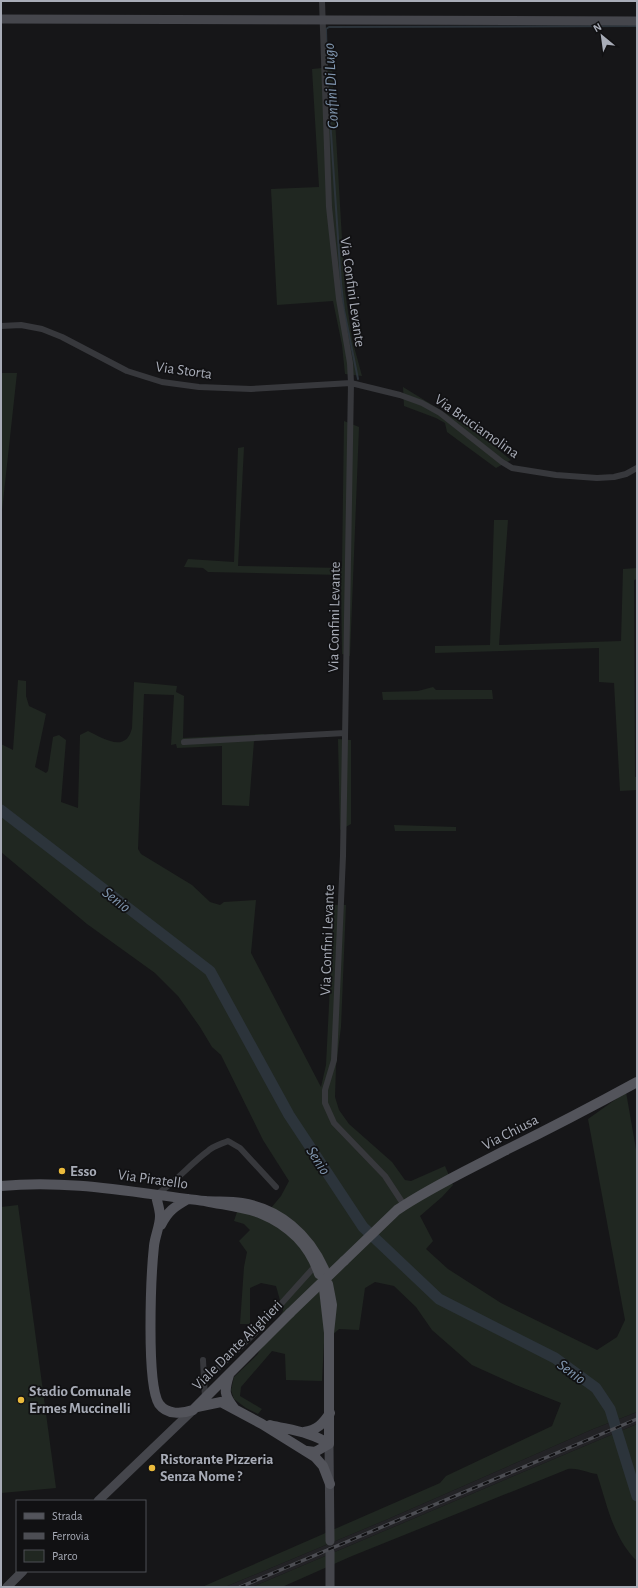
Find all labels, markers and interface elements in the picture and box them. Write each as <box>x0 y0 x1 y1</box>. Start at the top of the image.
north arrow <box>582 16 622 56</box>
text: N <box>591 21 603 34</box>
water label: Confini Di Lugo <box>321 42 341 129</box>
street label: Via Confini Levante <box>337 236 368 348</box>
street label: Via Storta <box>155 359 213 382</box>
street label: Via Bruciamolina <box>432 392 522 461</box>
street label: Via Confini Levante <box>326 561 343 673</box>
water label: Senio <box>99 884 134 916</box>
street label: Via Confini Levante <box>318 884 337 996</box>
street label: Via Chiusa <box>480 1112 541 1153</box>
water label: Senio <box>303 1143 333 1178</box>
place label: Esso <box>70 1164 97 1179</box>
marker: Esso <box>57 1166 67 1176</box>
street label: Via Piratello <box>117 1167 189 1192</box>
street label: Viale Dante Alighieri <box>189 1297 285 1393</box>
water label: Senio <box>554 1356 589 1387</box>
place label: Stadio Comunale Ermes Muccinelli <box>29 1384 131 1416</box>
marker: Stadio Comunale Ermes Muccinelli <box>16 1395 26 1405</box>
place label: Ristorante Pizzeria Senza Nome ? <box>160 1452 274 1484</box>
marker: Ristorante Pizzeria Senza Nome ? <box>147 1463 157 1473</box>
legend <box>16 1500 146 1572</box>
text: Strada <box>52 1510 83 1522</box>
text: Ferrovia <box>52 1530 90 1542</box>
text: Parco <box>52 1550 78 1562</box>

